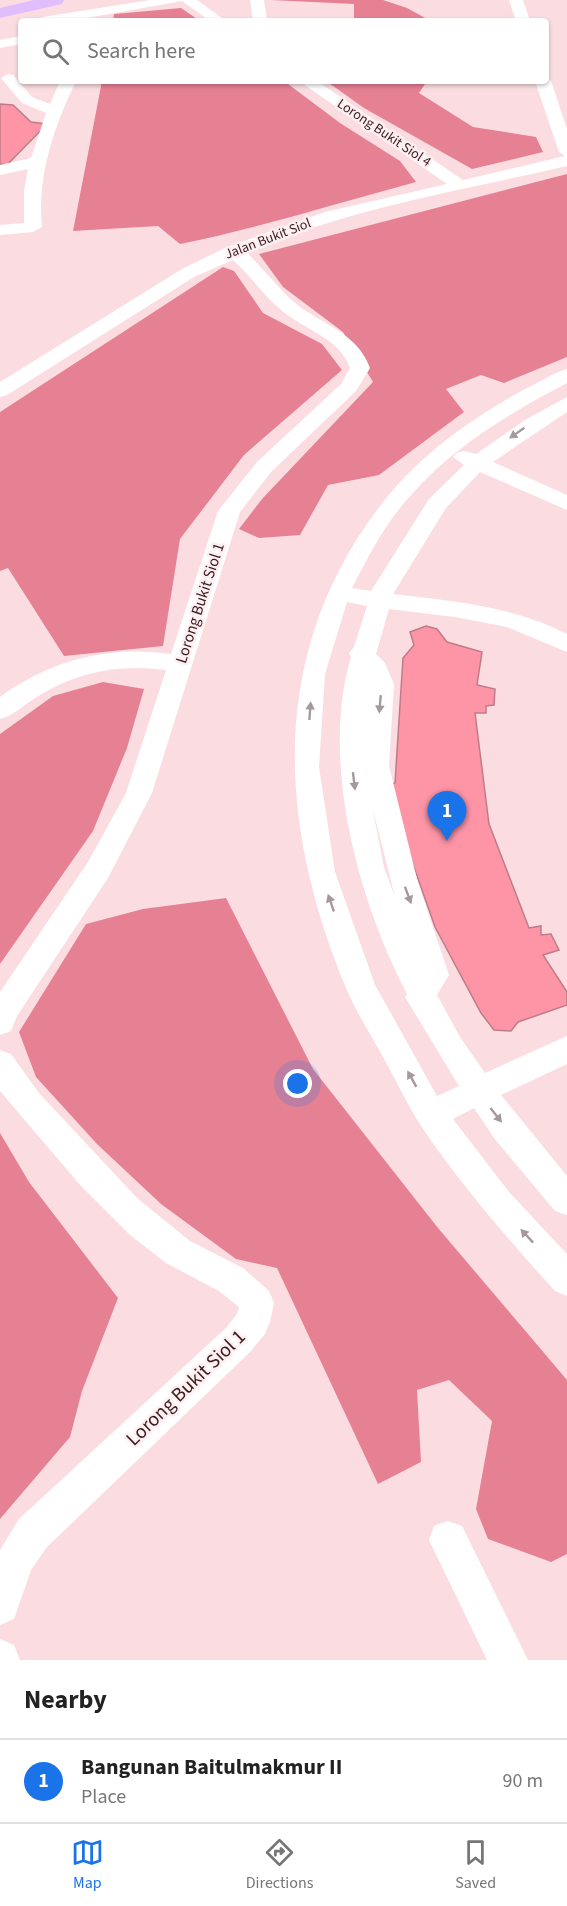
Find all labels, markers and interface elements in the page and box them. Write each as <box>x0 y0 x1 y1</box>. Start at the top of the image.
search box <box>18 18 549 84</box>
icon: search <box>39 35 72 68</box>
text: Search here <box>87 35 195 67</box>
street label: Lorong Bukit Siol 4 <box>333 94 435 172</box>
street label: Jalan Bukit Siol <box>222 213 314 265</box>
one-way arrow <box>509 427 525 438</box>
street label: Lorong Bukit Siol 1 <box>170 540 230 666</box>
one-way arrow <box>375 695 385 714</box>
one-way arrow <box>305 701 315 720</box>
one-way arrow <box>349 772 358 791</box>
pin: 1 <box>428 792 466 841</box>
one-way arrow <box>404 886 414 904</box>
one-way arrow <box>326 893 336 911</box>
your location <box>283 1069 312 1098</box>
one-way arrow <box>407 1071 417 1088</box>
one-way arrow <box>490 1107 503 1123</box>
one-way arrow <box>521 1229 535 1243</box>
street label: Lorong Bukit Siol 1 <box>120 1324 252 1452</box>
text: Nearby <box>24 1681 107 1718</box>
text: Bangunan Baitulmakmur II <box>81 1751 342 1783</box>
text: 1 <box>38 1767 49 1795</box>
text: 90 m <box>503 1767 543 1795</box>
text: Place <box>81 1783 126 1811</box>
tab: Map <box>71 1836 104 1894</box>
tab: Directions <box>246 1836 313 1894</box>
tab: Saved <box>455 1836 496 1894</box>

